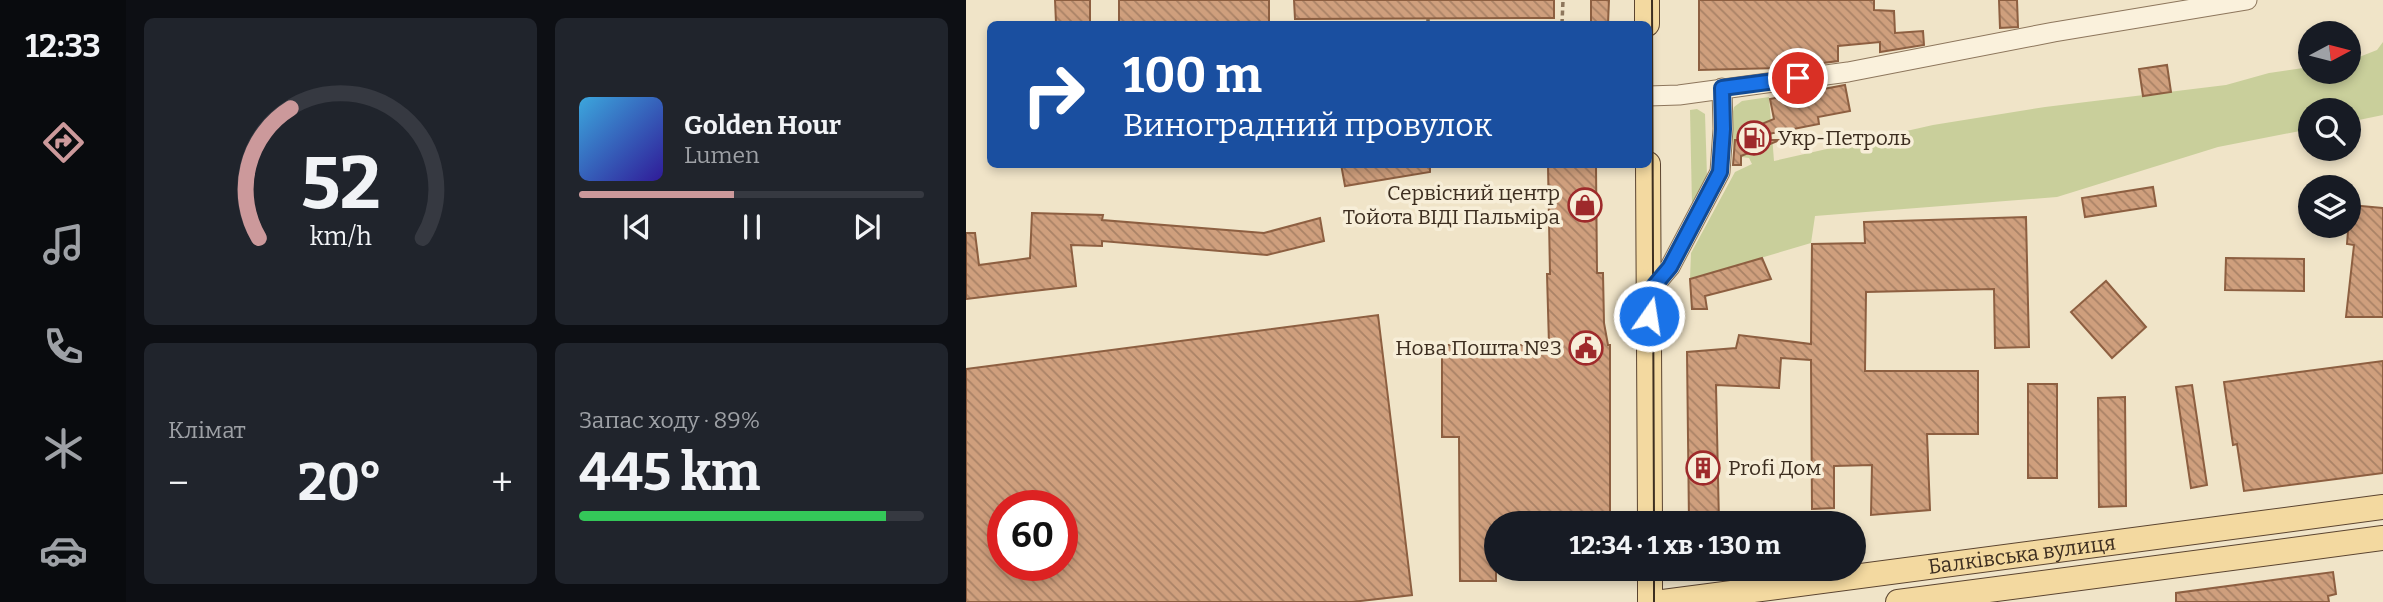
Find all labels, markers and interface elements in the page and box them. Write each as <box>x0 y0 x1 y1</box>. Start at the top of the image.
north arrow <box>2298 21 2361 84</box>
map controls <box>2298 21 2361 238</box>
text: 12:33 <box>25 27 101 65</box>
text: 100 m <box>1123 46 1262 105</box>
pin <box>1768 48 1828 108</box>
icon: right <box>1008 49 1099 140</box>
icon: arrive <box>1779 59 1817 97</box>
button: search <box>2298 98 2361 161</box>
text: Виноградний провулок <box>1123 106 1492 144</box>
text: Golden Hour <box>684 110 841 141</box>
icon: directions <box>39 118 88 167</box>
fuel station icon: Укр-Петроль <box>1735 119 1773 157</box>
place label: Укр-Петроль <box>1778 125 1911 151</box>
text: 52 <box>301 140 380 227</box>
text: Lumen <box>684 141 760 169</box>
button: layers <box>2298 175 2361 238</box>
place label: Сервісний центр Тойота ВІДІ Пальміра <box>1343 180 1560 230</box>
shop icon: Сервісний центр Тойота ВІДІ Пальміра <box>1566 186 1604 224</box>
icon: previous <box>618 208 656 246</box>
icon: pause <box>733 208 771 246</box>
icon: next <box>848 208 886 246</box>
icon: music <box>39 220 88 269</box>
text: km/h <box>310 222 372 252</box>
position arrow <box>1612 279 1686 353</box>
icon: phone <box>39 322 88 371</box>
public building icon: Нова Пошта №3 <box>1567 329 1605 367</box>
place label: Нова Пошта №3 <box>1395 335 1562 361</box>
text: Запас ходу · 89% <box>579 406 760 434</box>
text: Клімат <box>168 416 246 444</box>
icon: climate <box>39 424 88 473</box>
text: 445 km <box>579 441 760 504</box>
building icon: Profi Дом <box>1684 449 1722 487</box>
text: 20° <box>298 451 382 514</box>
place label: Profi Дом <box>1728 455 1821 481</box>
text: − <box>168 460 189 506</box>
text: + <box>491 460 513 506</box>
speed limit sign: 60 <box>987 490 1078 581</box>
icon: car <box>39 526 88 575</box>
street label: Балківська вулиця <box>1926 529 2117 580</box>
text: 12:34 · 1 хв · 130 m <box>1569 530 1781 561</box>

